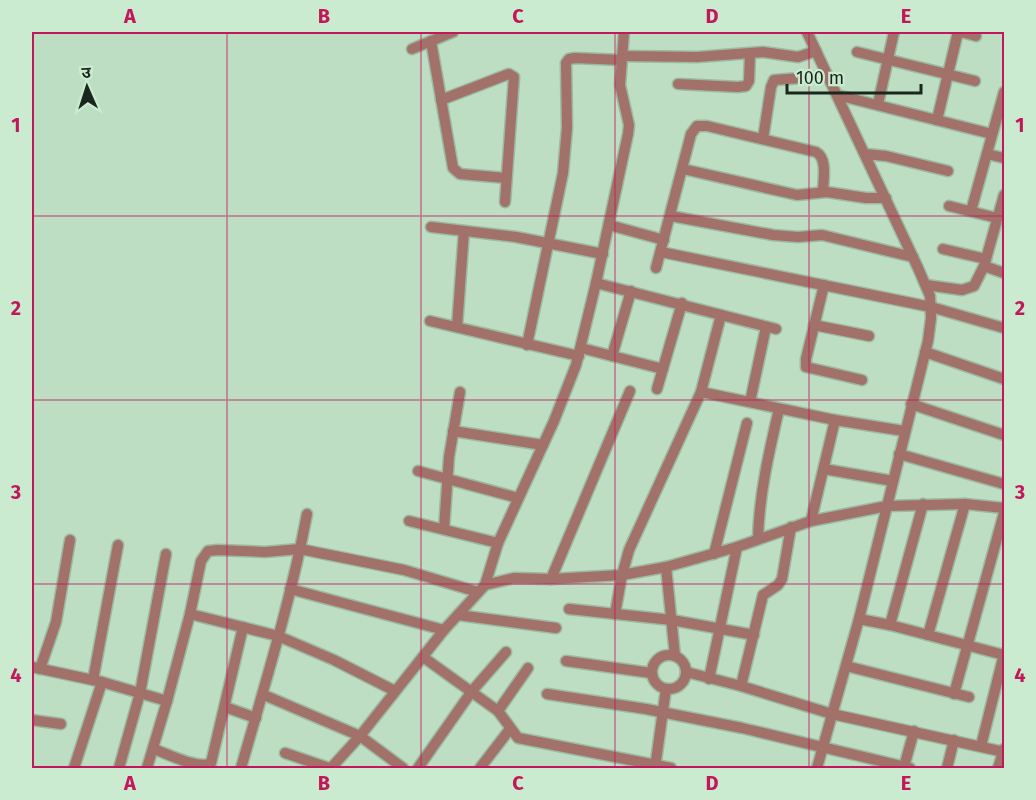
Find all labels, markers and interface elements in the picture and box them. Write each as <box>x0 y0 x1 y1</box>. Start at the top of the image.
text: A <box>123 4 137 28</box>
text: B <box>318 4 330 28</box>
text: C <box>512 4 524 28</box>
text: D <box>705 4 719 28</box>
text: E <box>901 4 911 28</box>
north arrow <box>57 57 117 117</box>
scale bar <box>787 57 920 95</box>
text: उ <box>81 63 92 82</box>
text: 100 m <box>796 67 844 89</box>
text: 1 <box>11 113 21 137</box>
text: 1 <box>1015 113 1025 137</box>
text: 2 <box>11 296 21 320</box>
text: 2 <box>1015 296 1025 320</box>
text: 3 <box>10 480 21 504</box>
text: 3 <box>1014 480 1025 504</box>
text: 4 <box>10 663 22 687</box>
text: 4 <box>1014 663 1026 687</box>
text: A <box>123 771 137 795</box>
text: B <box>318 771 330 795</box>
text: C <box>512 771 524 795</box>
text: D <box>705 771 719 795</box>
text: E <box>901 771 911 795</box>

